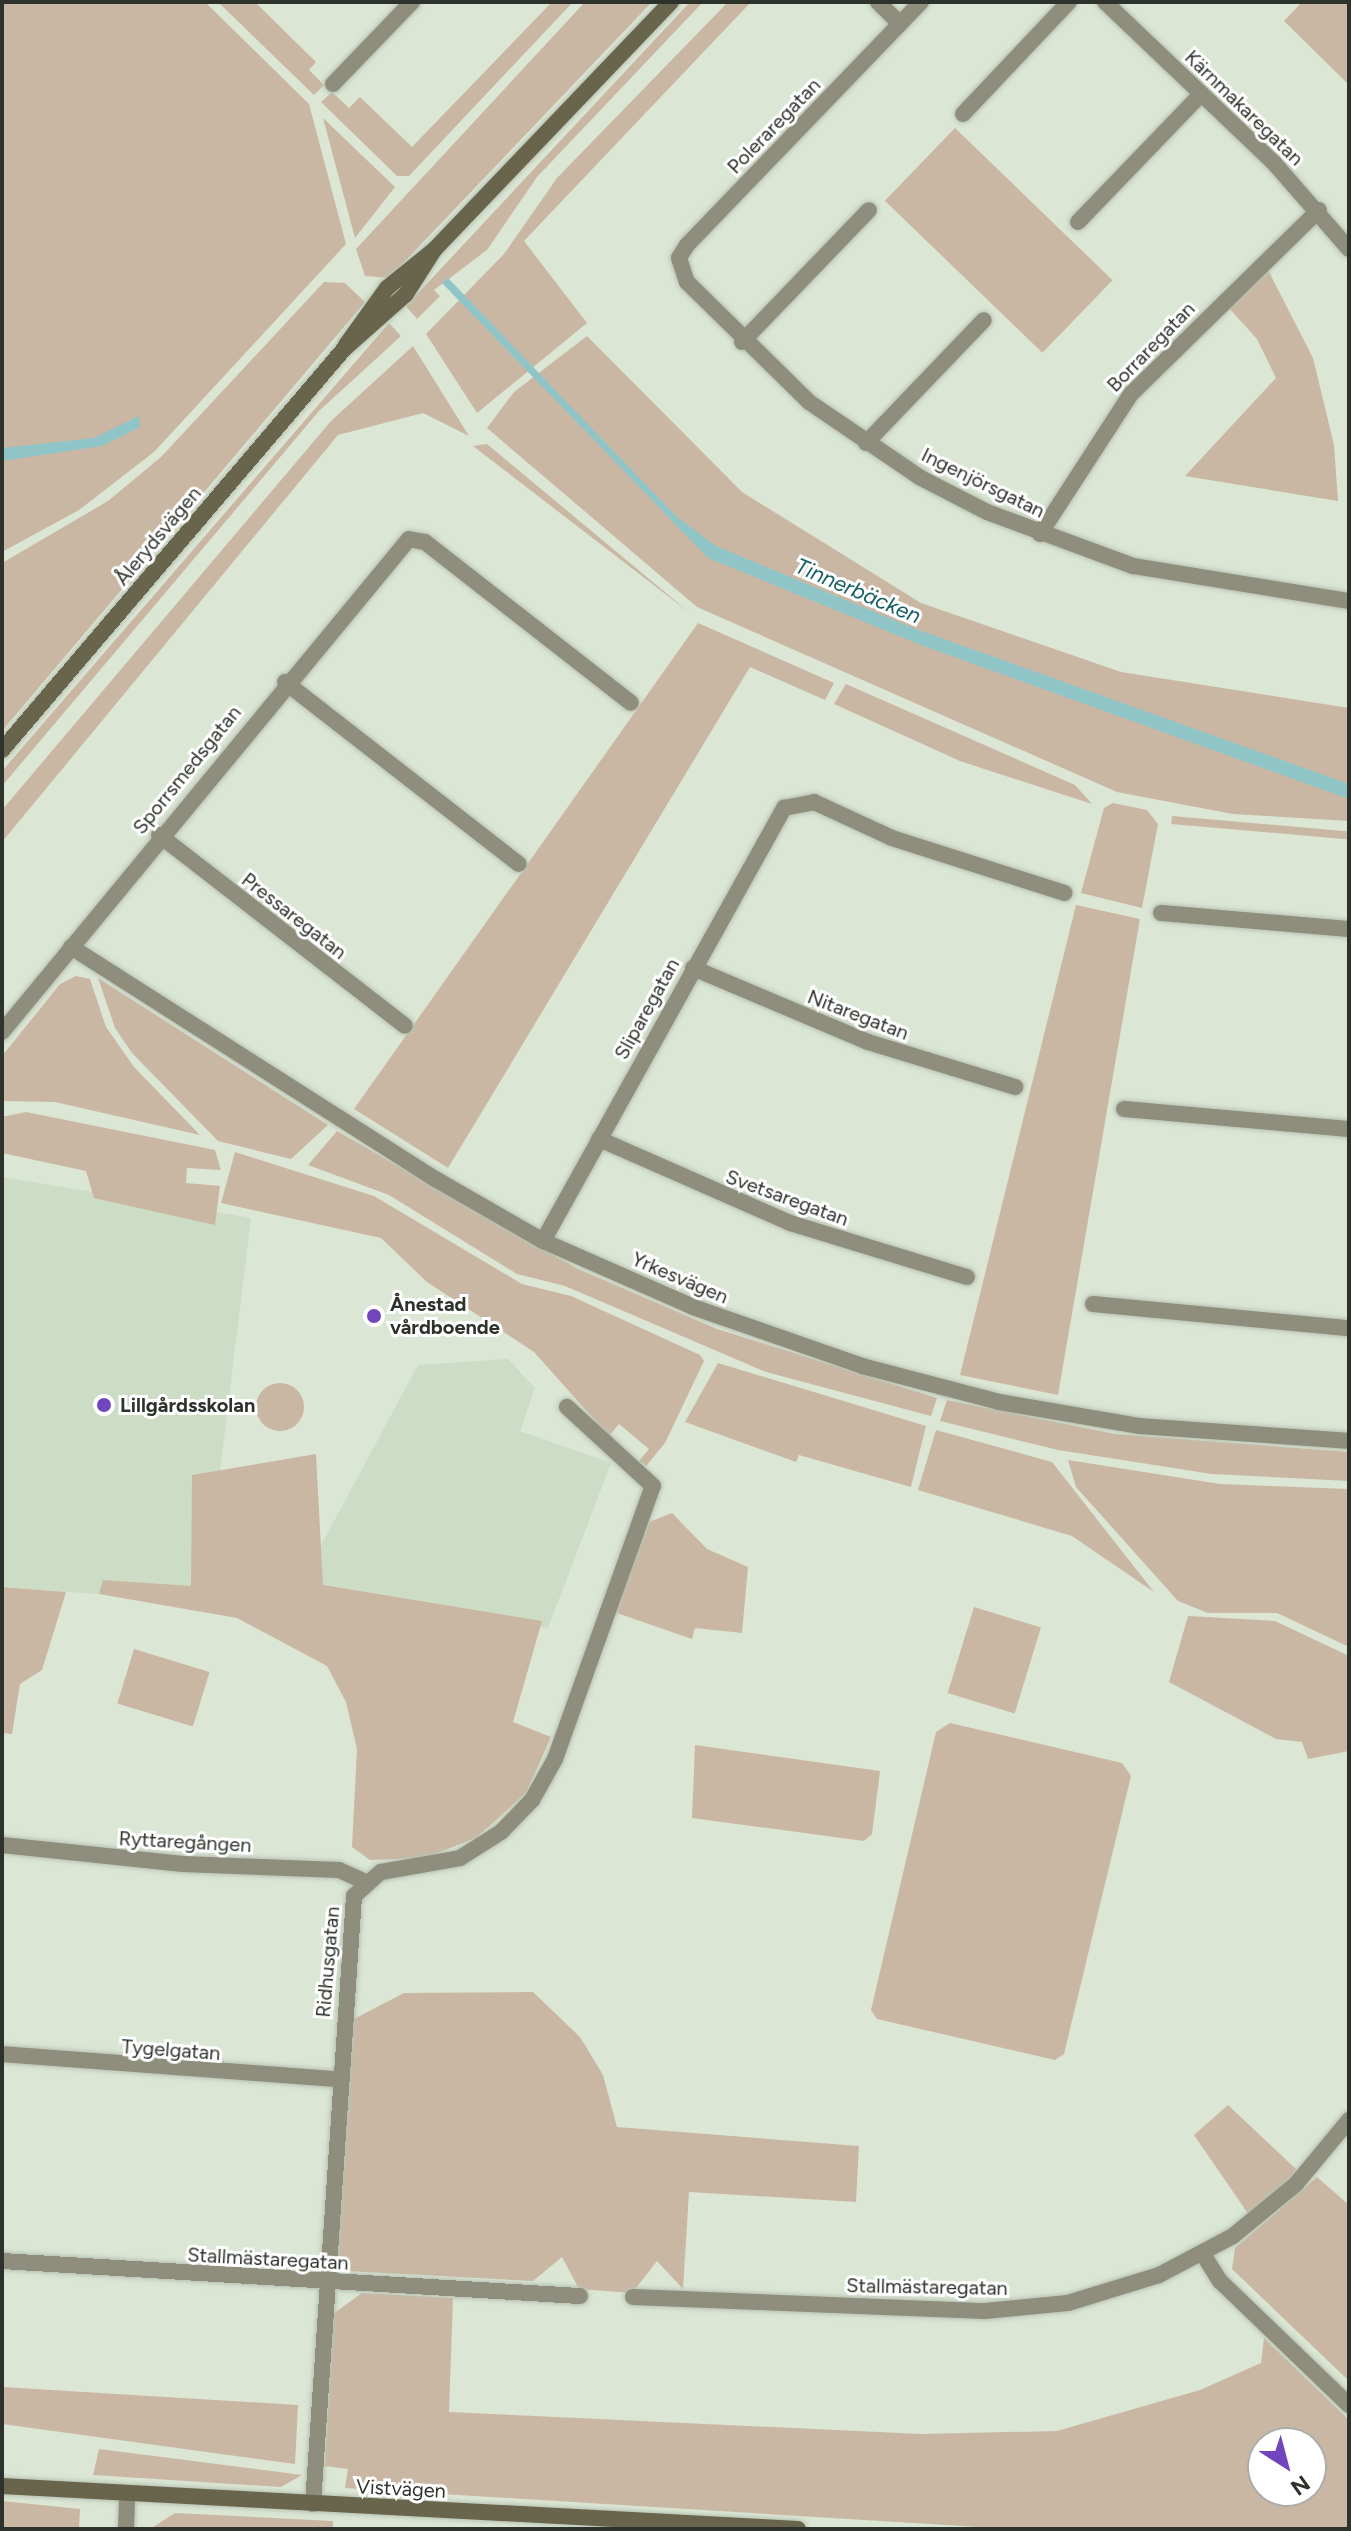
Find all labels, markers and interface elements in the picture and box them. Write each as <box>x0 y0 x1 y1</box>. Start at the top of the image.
street label: Kärnmakaregatan <box>1180 45 1308 171</box>
street label: Poleraregatan <box>722 73 826 179</box>
street label: Borraregatan <box>1102 297 1200 397</box>
street label: Ingenjörsgatan <box>917 443 1049 523</box>
street label: Ålerydsvägen <box>110 482 206 590</box>
water label: Tinnerbäcken <box>791 553 925 629</box>
street label: Sporrsmedsgatan <box>128 701 246 839</box>
street label: Pressaregatan <box>237 868 351 964</box>
street label: Sliparegatan <box>609 954 685 1064</box>
street label: Nitaregatan <box>804 985 912 1045</box>
street label: Svetsaregatan <box>722 1165 852 1231</box>
street label: Yrkesvägen <box>628 1247 732 1309</box>
place label: Ånestad vårdboende <box>390 1292 500 1339</box>
marker: Ånestad vårdboende <box>365 1307 383 1325</box>
place label: Lillgårdsskolan <box>120 1393 255 1417</box>
marker: Lillgårdsskolan <box>95 1396 113 1414</box>
street label: Ryttaregången <box>118 1827 252 1857</box>
street label: Ridhusgatan <box>311 1906 345 2018</box>
street label: Tygelgatan <box>121 2035 221 2065</box>
street label: Stallmästaregatan <box>187 2243 349 2275</box>
street label: Stallmästaregatan <box>846 2274 1008 2300</box>
north arrow <box>1247 2427 1327 2507</box>
text: N <box>1285 2469 1315 2501</box>
street label: Vistvägen <box>356 2475 446 2503</box>

